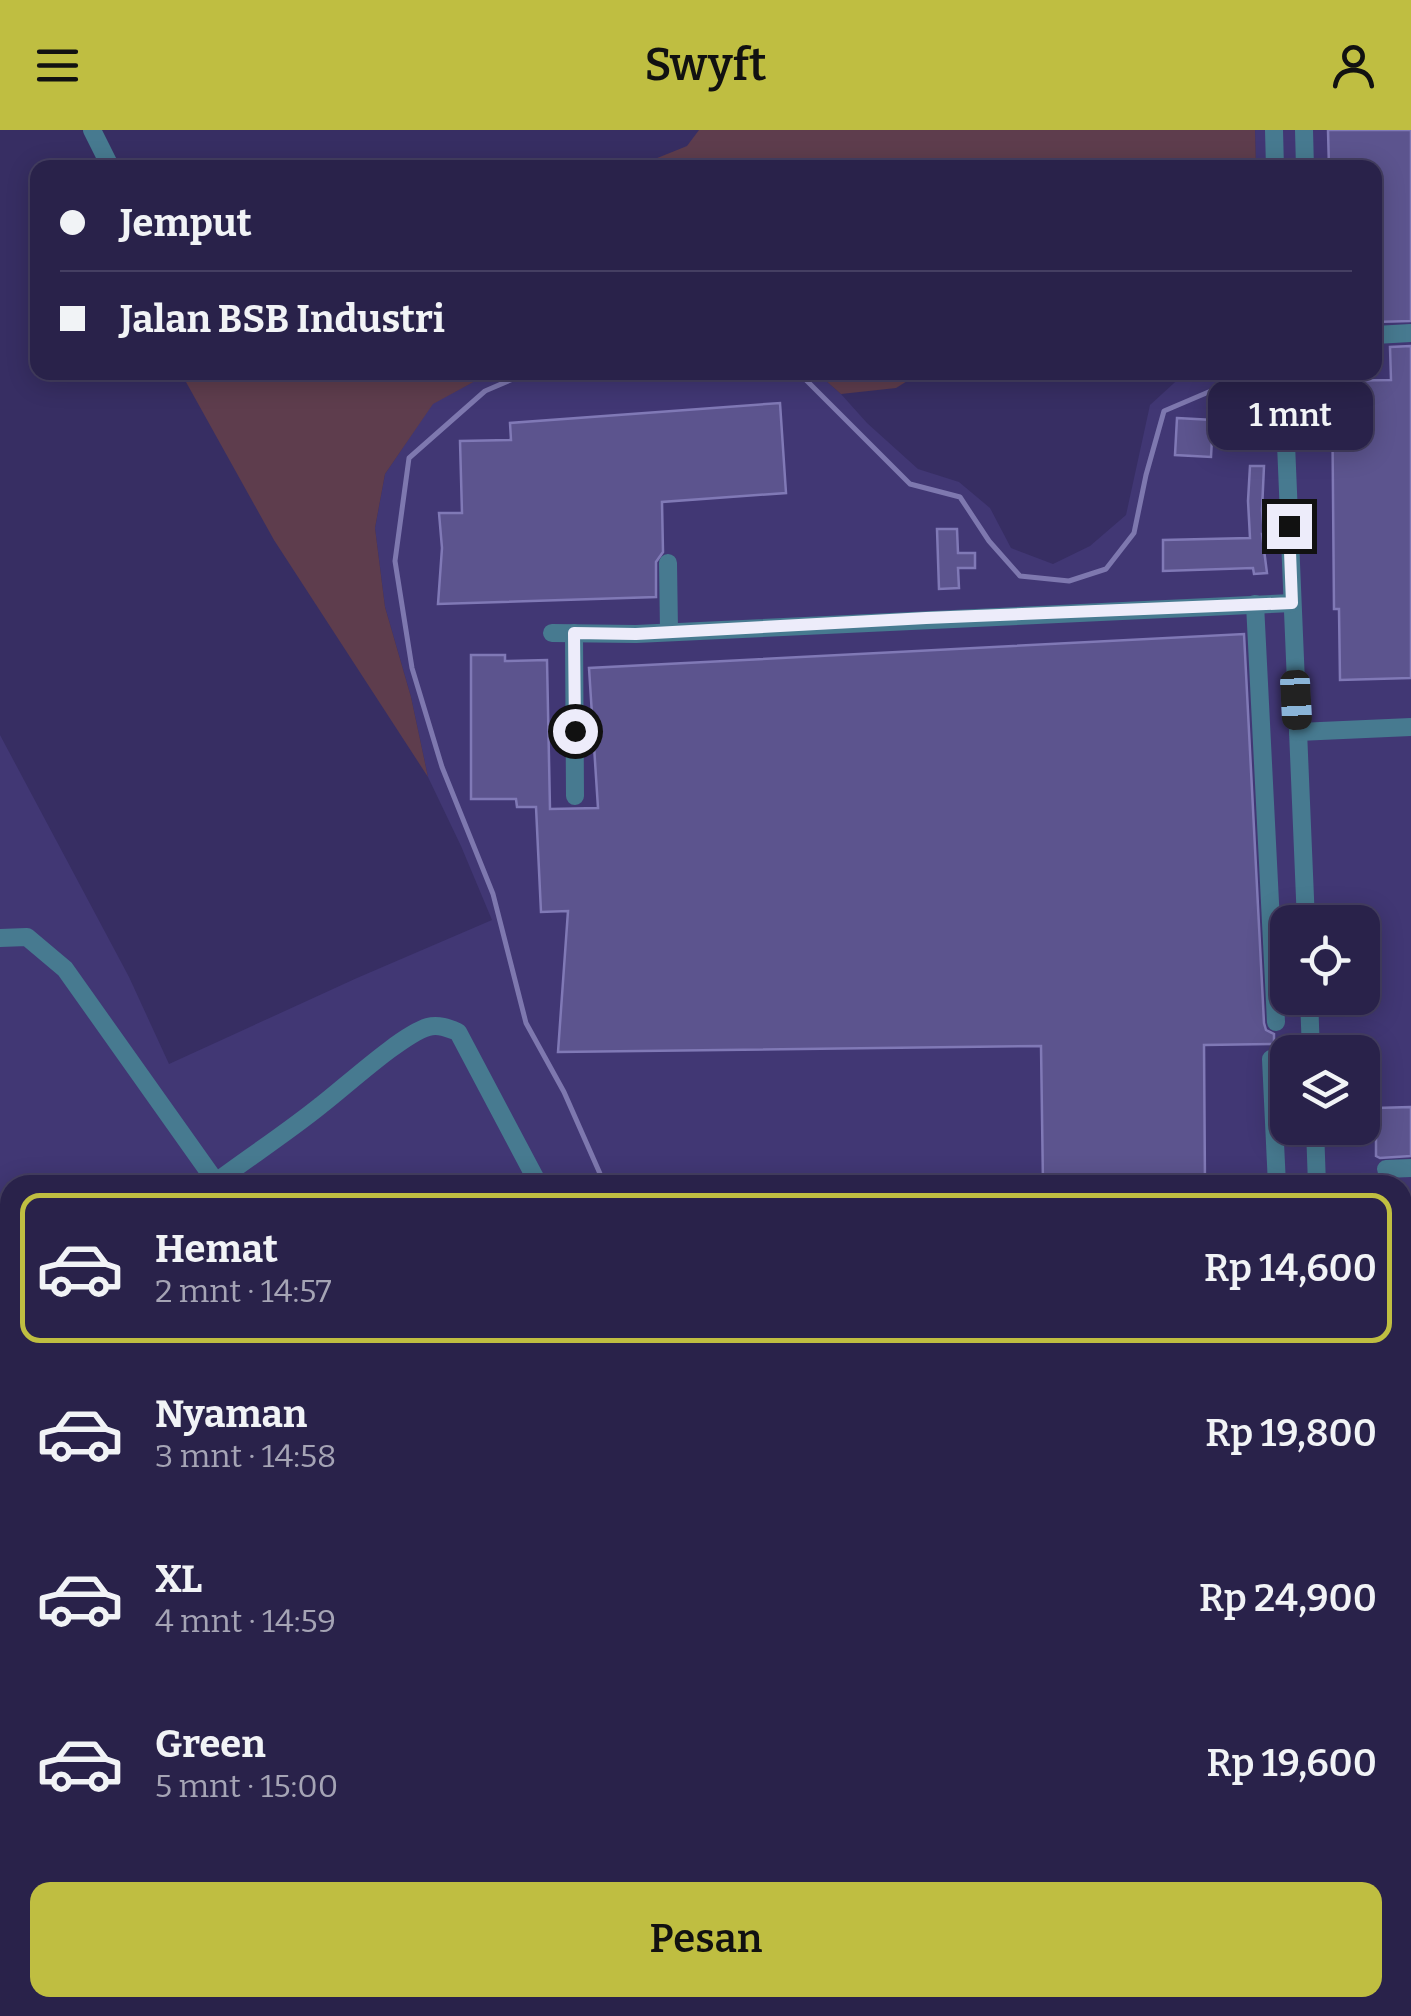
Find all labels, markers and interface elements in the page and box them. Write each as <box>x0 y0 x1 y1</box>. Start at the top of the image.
icon: menu <box>30 38 85 93</box>
text: Swyft <box>644 38 767 92</box>
icon: person <box>1326 38 1381 93</box>
text: Jemput <box>120 200 252 246</box>
text: Jalan BSB Industri <box>120 296 445 342</box>
callout: 1 mnt <box>1206 381 1372 451</box>
text: 1 mnt <box>1249 396 1332 434</box>
route end <box>1267 504 1312 549</box>
car <box>1279 669 1313 731</box>
route start <box>553 709 598 754</box>
map controls <box>1270 905 1380 1145</box>
button: locate <box>1270 905 1380 1015</box>
button: layers <box>1270 1035 1380 1145</box>
icon: car <box>35 1223 125 1313</box>
text: Hemat <box>155 1226 278 1272</box>
text: Rp 14,600 <box>1204 1245 1377 1291</box>
text: 2 mnt · 14:57 <box>155 1272 332 1310</box>
icon: car <box>35 1388 125 1478</box>
text: Nyaman <box>155 1391 307 1437</box>
text: Rp 19,800 <box>1205 1410 1377 1456</box>
text: 3 mnt · 14:58 <box>155 1437 336 1475</box>
icon: car <box>35 1553 125 1643</box>
text: XL <box>155 1556 202 1602</box>
text: Rp 24,900 <box>1199 1575 1377 1621</box>
text: 4 mnt · 14:59 <box>155 1602 336 1640</box>
icon: car <box>35 1718 125 1808</box>
text: Green <box>155 1721 266 1767</box>
text: Rp 19,600 <box>1207 1740 1377 1786</box>
text: 5 mnt · 15:00 <box>155 1767 338 1805</box>
button: Pesan <box>30 1882 1382 1997</box>

